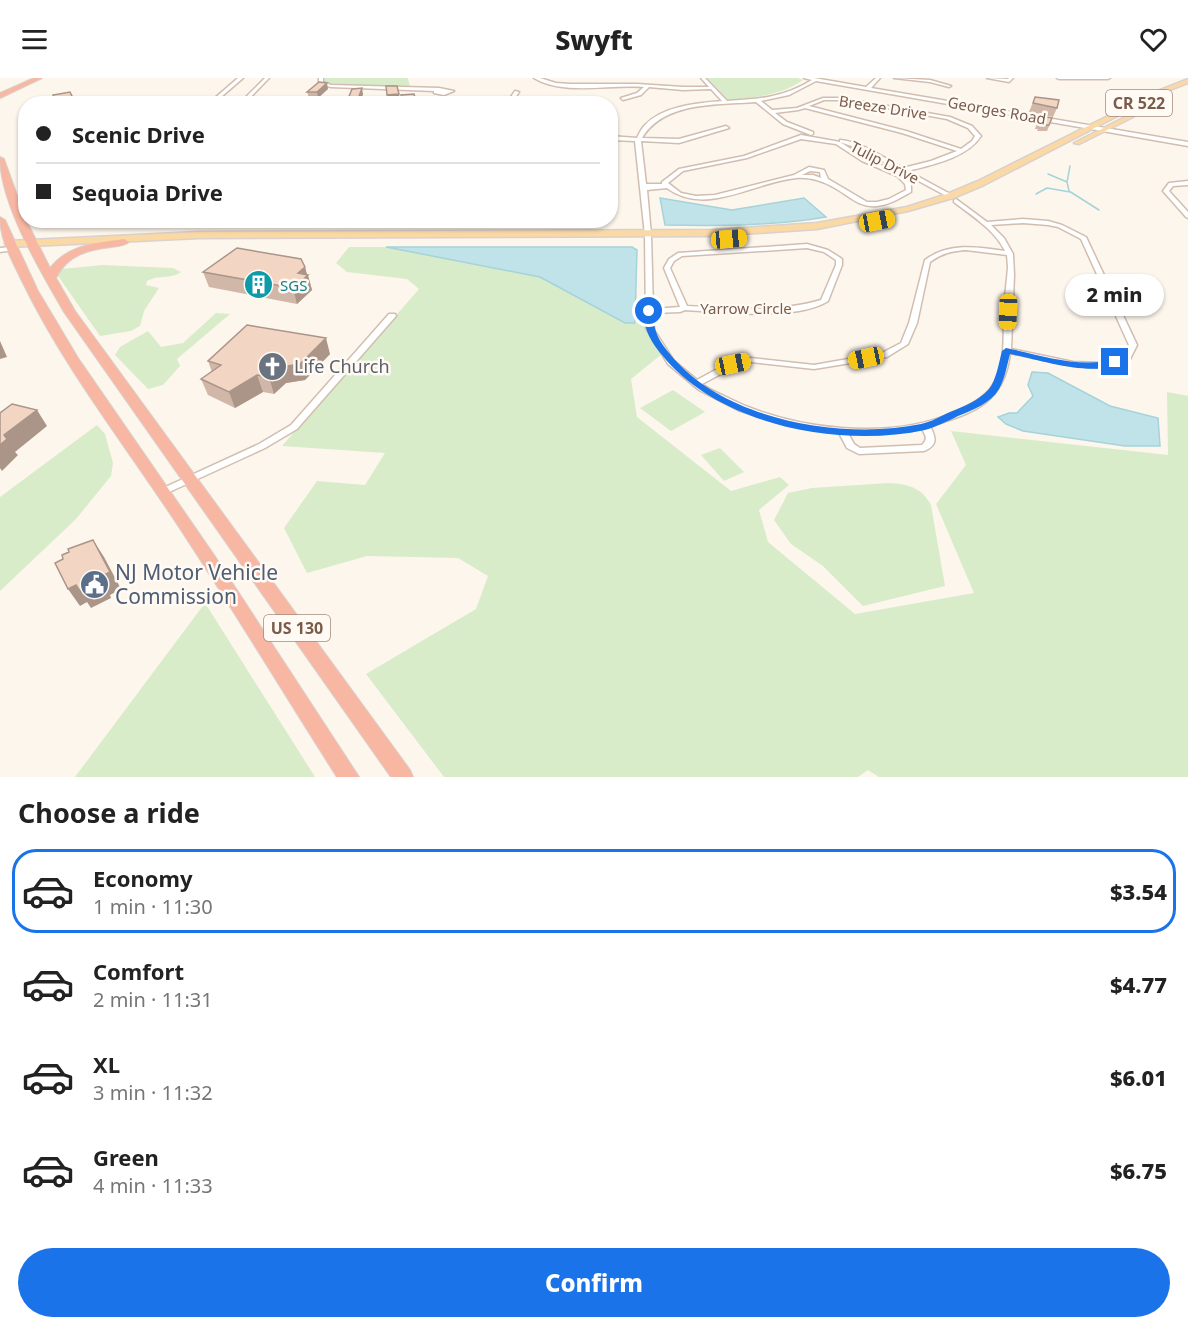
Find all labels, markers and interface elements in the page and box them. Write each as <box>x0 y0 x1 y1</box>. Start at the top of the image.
text: Swyft <box>555 21 633 58</box>
icon: menu <box>18 23 51 56</box>
icon: heart <box>1137 23 1170 56</box>
street label: Breeze Drive <box>838 90 928 124</box>
road number: CR 522 <box>1106 90 1172 116</box>
street label: Georges Road <box>946 92 1048 128</box>
text: Scenic Drive <box>72 119 205 149</box>
street label: Tulip Drive <box>847 136 923 188</box>
text: Sequoia Drive <box>72 177 223 207</box>
car <box>858 209 896 233</box>
car <box>710 228 748 250</box>
building icon: SGS <box>243 269 275 301</box>
place label: SGS <box>280 275 307 295</box>
callout: 2 min <box>1066 275 1164 317</box>
text: 2 min <box>1087 281 1142 308</box>
car <box>998 294 1018 330</box>
route start <box>635 297 662 324</box>
street label: Yarrow Circle <box>700 298 792 318</box>
car <box>847 345 885 371</box>
route end <box>1101 348 1128 375</box>
church icon: Life Church <box>257 350 289 382</box>
car <box>714 351 752 377</box>
place label: Life Church <box>294 354 390 378</box>
place label: NJ Motor Vehicle Commission <box>115 558 278 610</box>
public building icon: NJ Motor Vehicle Commission <box>78 568 110 600</box>
road number: US 130 <box>264 615 330 641</box>
text: Choose a ride <box>18 794 200 831</box>
text: Economy <box>93 863 192 893</box>
icon: car <box>21 864 75 918</box>
text: $3.54 <box>1110 876 1167 906</box>
text: 1 min · 11:30 <box>93 893 213 920</box>
text: Comfort <box>93 956 184 986</box>
icon: car <box>21 957 75 1011</box>
text: $4.77 <box>1110 969 1167 999</box>
text: 2 min · 11:31 <box>93 986 213 1013</box>
text: XL <box>93 1049 120 1079</box>
icon: car <box>21 1050 75 1104</box>
text: $6.01 <box>1110 1062 1167 1092</box>
text: 3 min · 11:32 <box>93 1079 213 1106</box>
text: Green <box>93 1142 159 1172</box>
icon: car <box>21 1143 75 1197</box>
text: $6.75 <box>1110 1155 1167 1185</box>
text: 4 min · 11:33 <box>93 1172 213 1199</box>
button: Confirm <box>18 1248 1170 1317</box>

